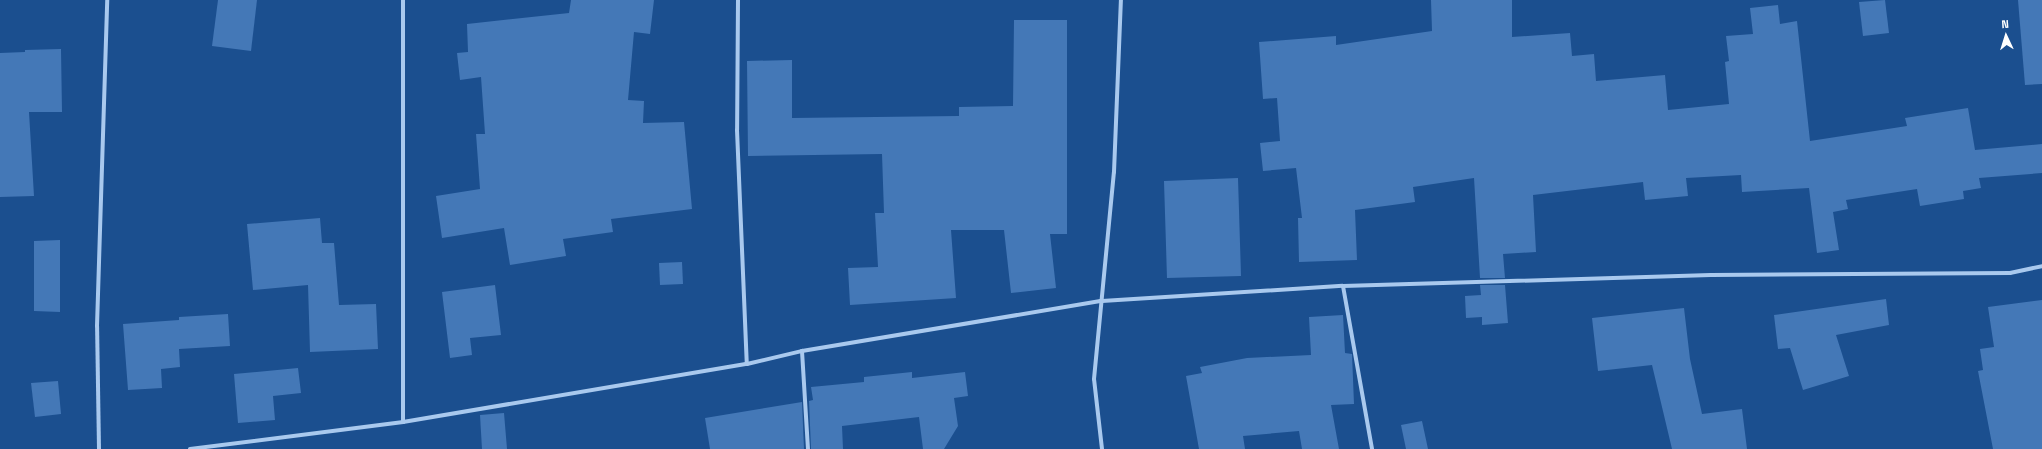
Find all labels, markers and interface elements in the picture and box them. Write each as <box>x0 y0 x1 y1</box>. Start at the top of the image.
north arrow <box>1986 16 2026 56</box>
text: N <box>2001 17 2009 31</box>

